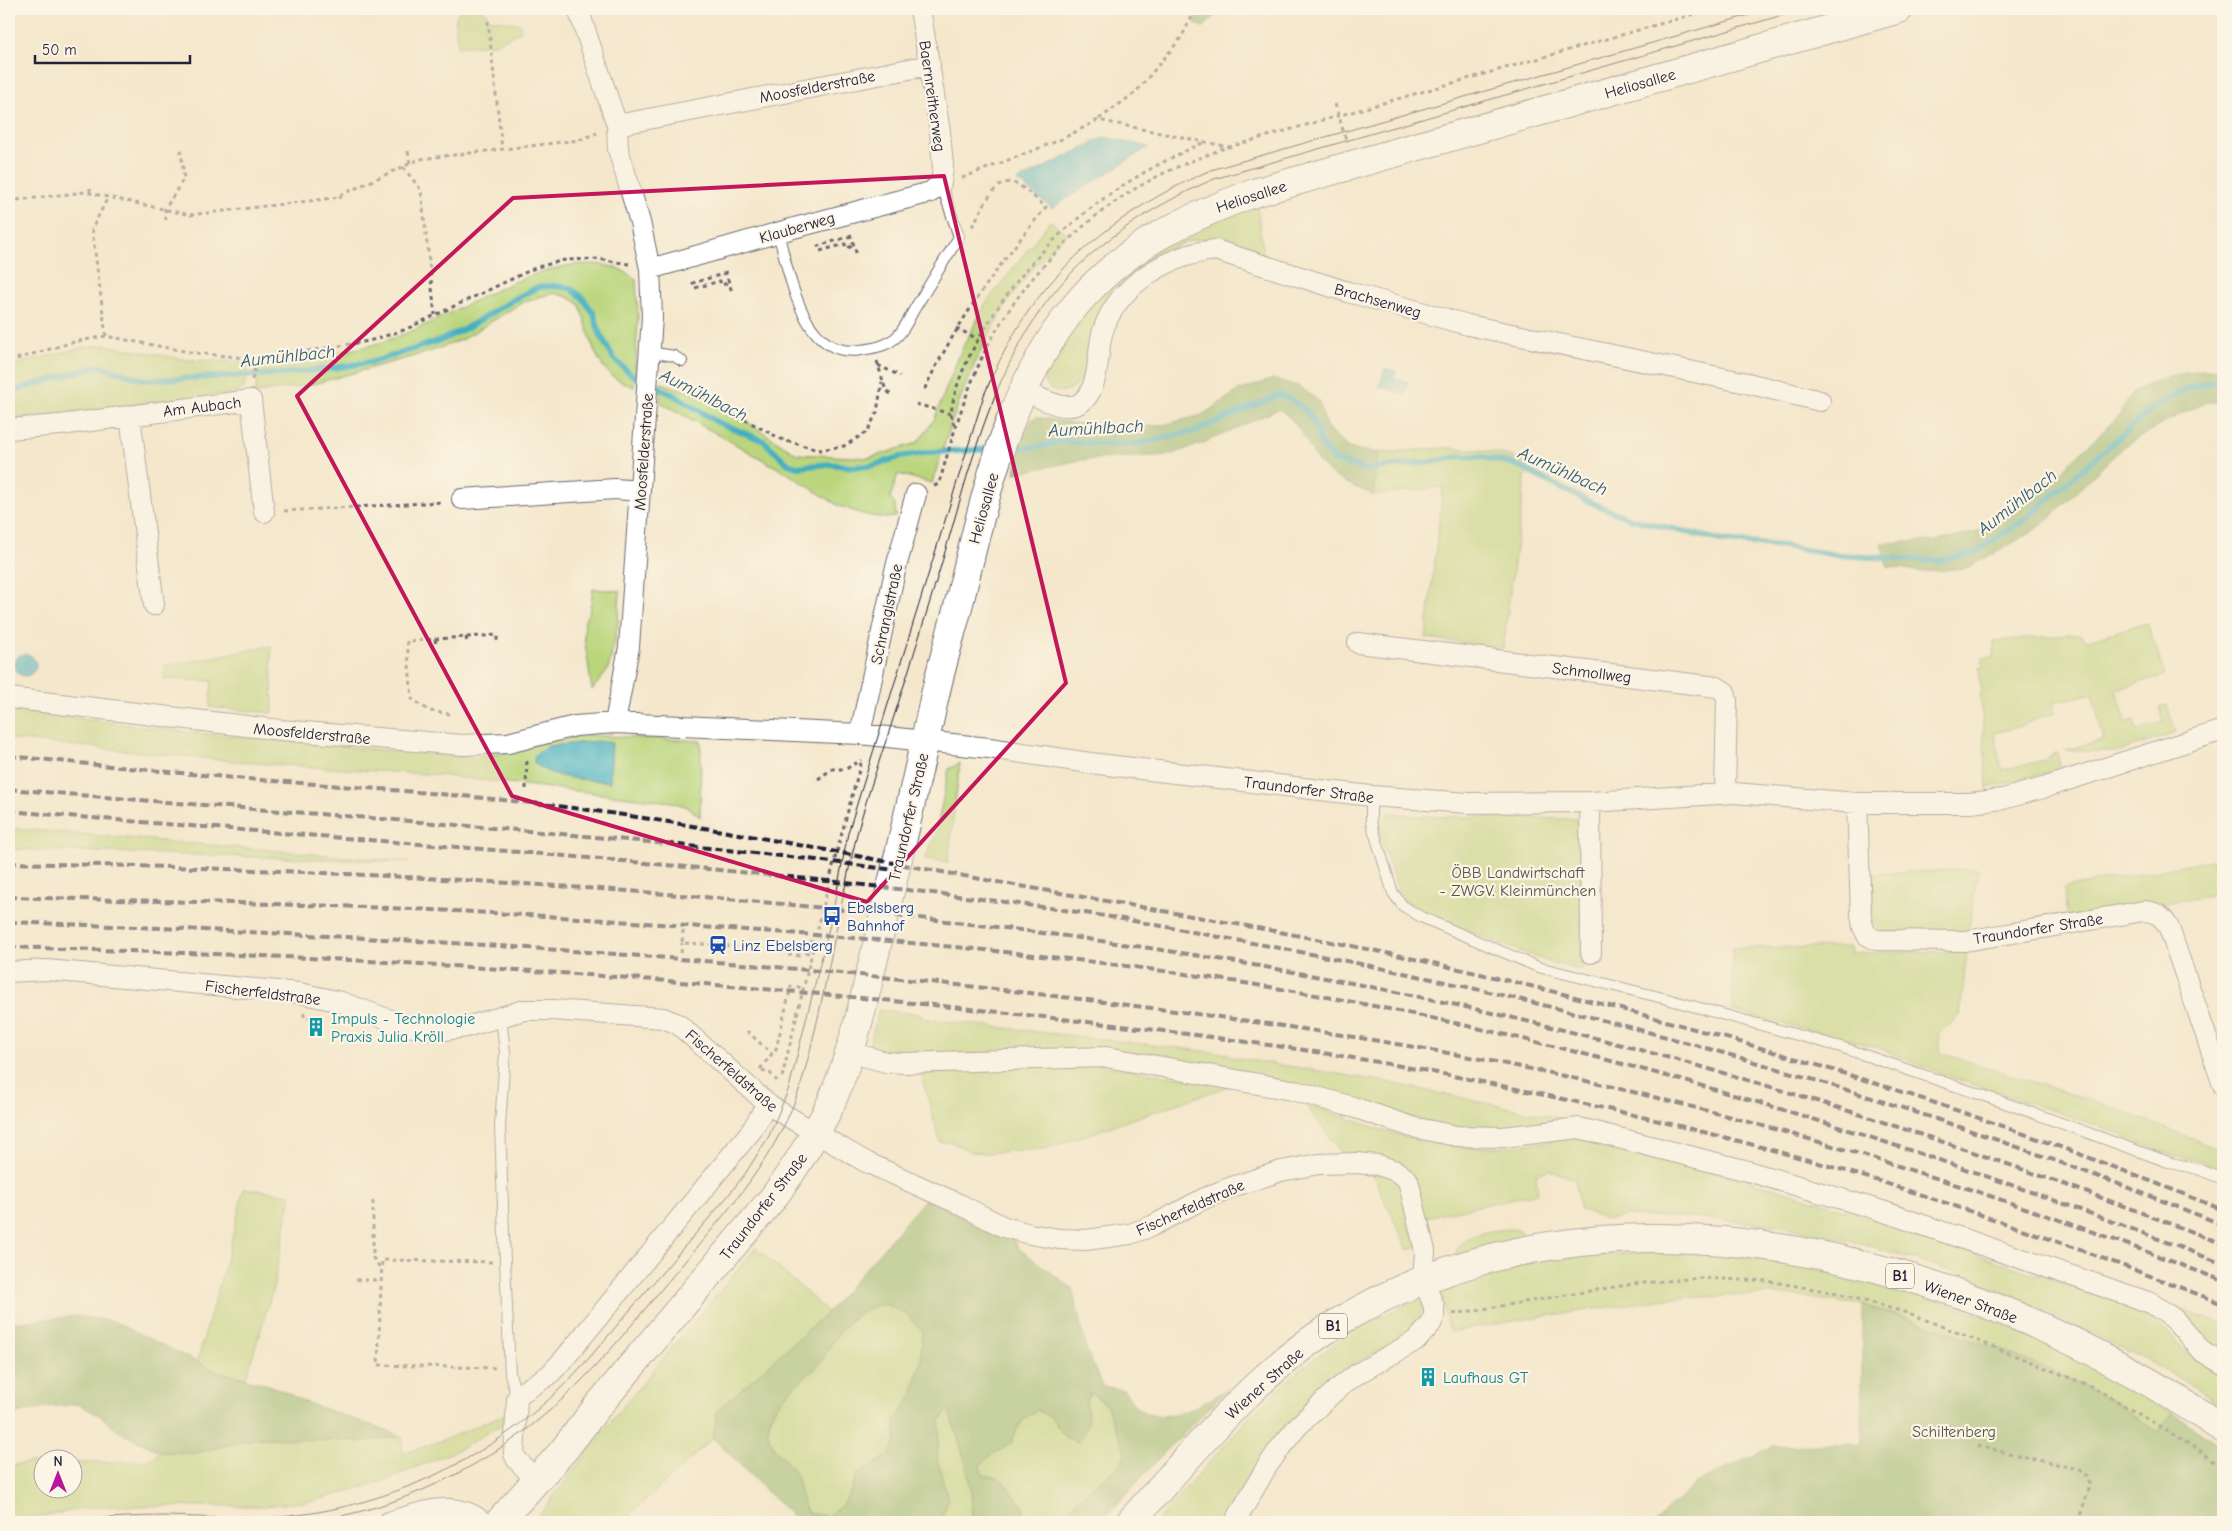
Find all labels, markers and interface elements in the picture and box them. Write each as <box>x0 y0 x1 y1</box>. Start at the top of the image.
scale bar <box>35 32 190 64</box>
street label: Baernreitherweg <box>915 39 949 153</box>
text: 50 m <box>42 41 77 59</box>
street label: Heliosallee <box>1603 65 1678 103</box>
street label: Moosfelderstraße <box>758 67 877 107</box>
street label: Heliosallee <box>1214 177 1289 217</box>
street label: Klauberweg <box>757 209 837 247</box>
street label: Brachsenweg <box>1332 280 1423 322</box>
water label: Aumühlbach <box>239 341 336 372</box>
water label: Aumühlbach <box>656 364 751 426</box>
street label: Am Aubach <box>162 393 242 421</box>
street label: Moosfelderstraße <box>631 393 657 511</box>
water label: Aumühlbach <box>1047 416 1144 442</box>
water label: Aumühlbach <box>1514 442 1611 500</box>
water label: Aumühlbach <box>1973 465 2061 541</box>
street label: Heliosallee <box>965 471 1003 546</box>
street label: Schranglstraße <box>868 562 906 666</box>
street label: Schmollweg <box>1551 659 1632 687</box>
street label: Moosfelderstraße <box>253 720 371 748</box>
street label: Traundorfer Straße <box>885 751 932 883</box>
street label: Traundorfer Straße <box>1243 773 1375 807</box>
park label: ÖBB Landwirtschaft - ZWGV. Kleinmünchen <box>1440 864 1596 900</box>
place label: Ebelsberg Bahnhof <box>847 899 914 935</box>
bus stop icon: Ebelsberg Bahnhof <box>821 905 843 927</box>
street label: Traundorfer Straße <box>1972 910 2104 948</box>
station icon: Linz Ebelsberg <box>707 934 729 956</box>
place label: Linz Ebelsberg <box>733 937 833 955</box>
street label: Fischerfeldstraße <box>204 977 322 1009</box>
place label: Impuls - Technologie Praxis Julia Kröll <box>331 1010 475 1046</box>
building icon: Impuls - Technologie Praxis Julia Kröll <box>305 1016 327 1038</box>
street label: Fischerfeldstraße <box>682 1026 781 1116</box>
street label: Traundorfer Straße <box>716 1149 811 1264</box>
street label: Fischerfeldstraße <box>1134 1176 1247 1240</box>
road number: B1 <box>1886 1264 1914 1288</box>
street label: Wiener Straße <box>1921 1277 2020 1327</box>
road number: B1 <box>1319 1314 1347 1338</box>
street label: Wiener Straße <box>1222 1344 1307 1423</box>
building icon: Laufhaus GT <box>1417 1366 1439 1388</box>
place label: Laufhaus GT <box>1443 1369 1529 1387</box>
park label: Schiltenberg <box>1912 1423 1996 1441</box>
north arrow <box>32 1448 82 1498</box>
text: N <box>53 1453 63 1470</box>

